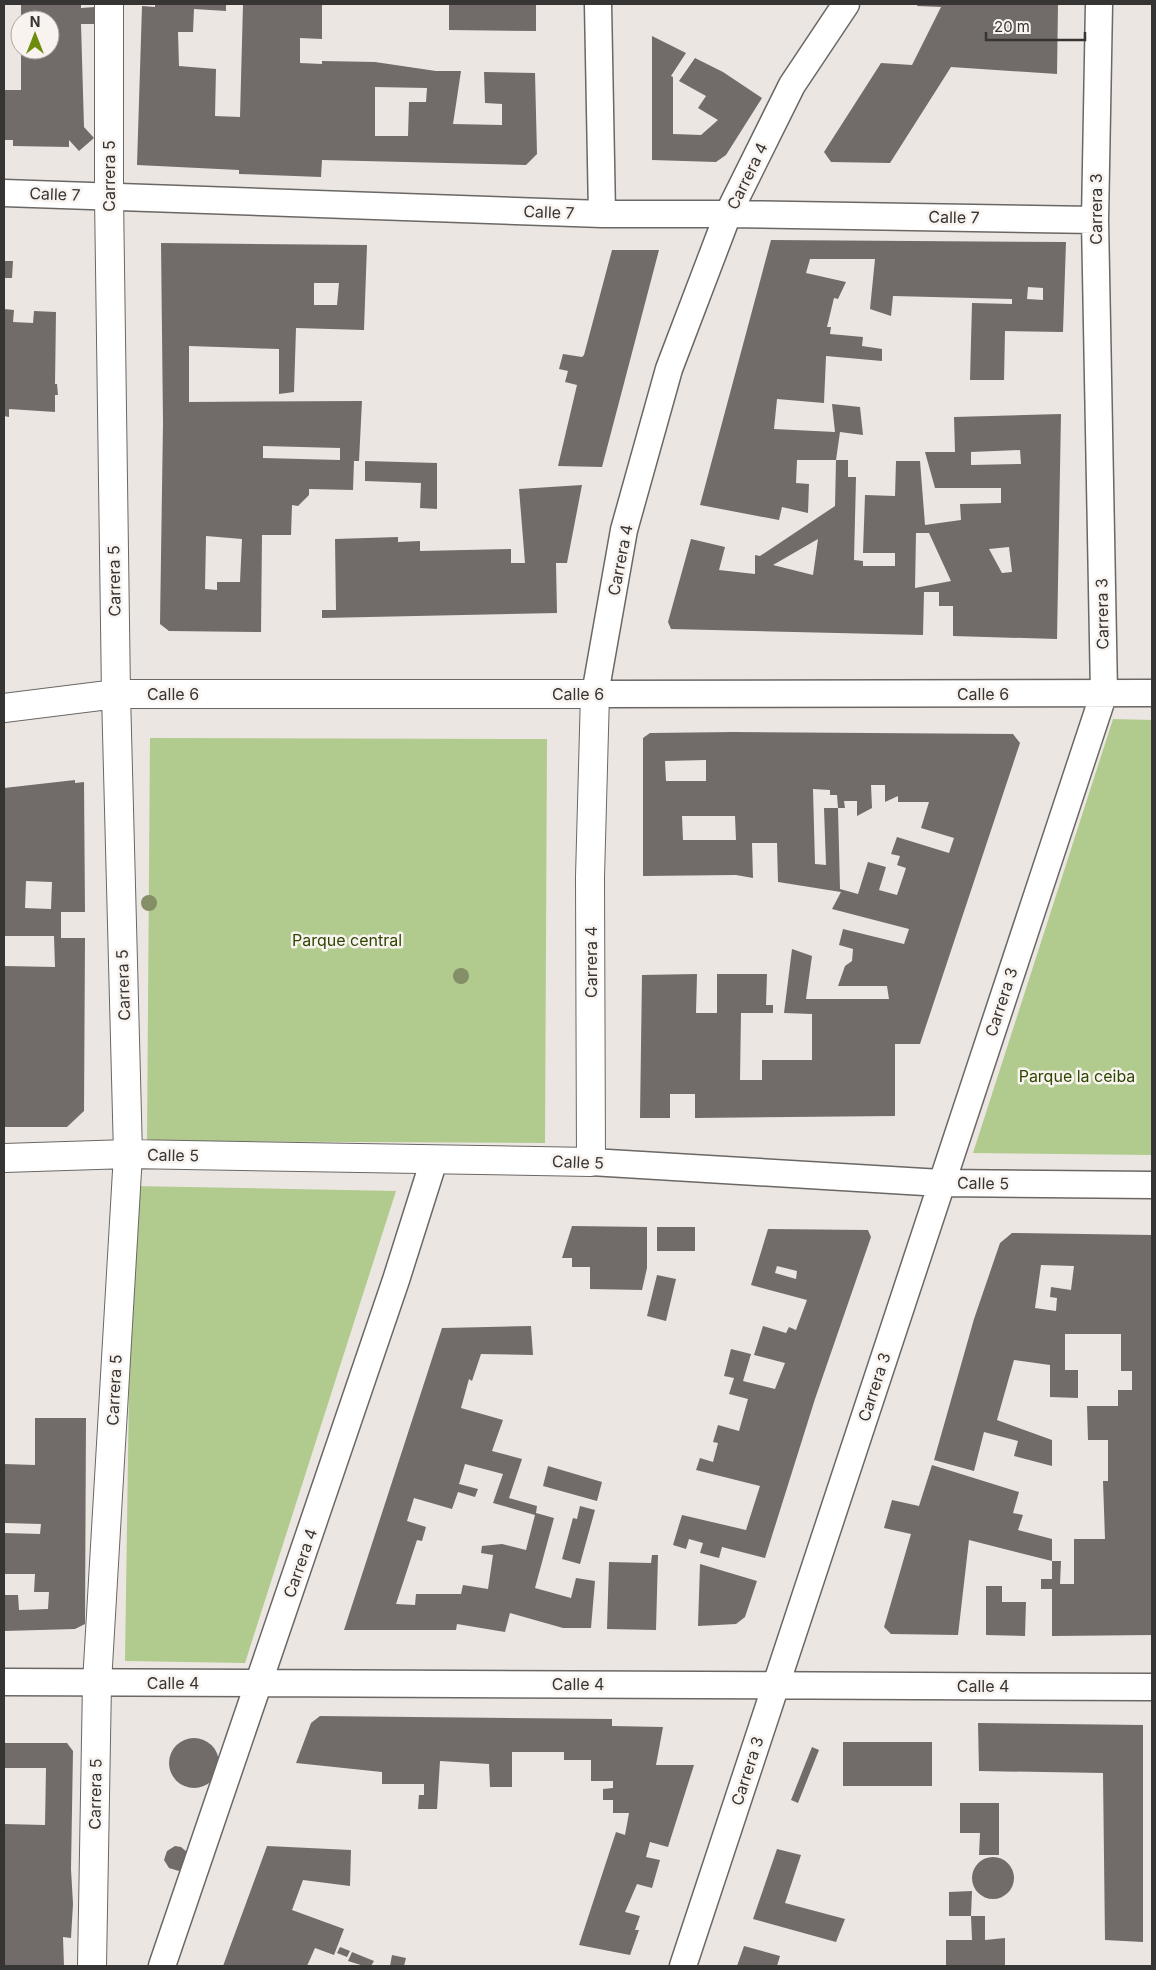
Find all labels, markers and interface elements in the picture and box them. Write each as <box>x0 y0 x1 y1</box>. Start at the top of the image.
north arrow <box>10 10 60 60</box>
scale bar <box>986 10 1085 42</box>
text: N <box>30 13 40 30</box>
text: 20 m <box>994 17 1030 36</box>
street label: Carrera 4 <box>722 139 772 213</box>
street label: Carrera 5 <box>99 140 119 212</box>
street label: Carrera 3 <box>1086 173 1106 245</box>
street label: Calle 7 <box>29 183 81 205</box>
street label: Calle 7 <box>523 201 575 223</box>
street label: Calle 7 <box>928 207 980 227</box>
street label: Carrera 4 <box>603 523 637 597</box>
street label: Carrera 5 <box>103 545 125 617</box>
street label: Carrera 3 <box>1091 578 1113 650</box>
street label: Calle 6 <box>147 684 199 704</box>
street label: Calle 6 <box>552 684 604 704</box>
street label: Calle 6 <box>957 684 1009 704</box>
street label: Carrera 4 <box>581 926 601 998</box>
park label: Parque central <box>292 930 402 950</box>
street label: Carrera 5 <box>112 949 134 1021</box>
street label: Carrera 3 <box>980 965 1022 1039</box>
park label: Parque la ceiba <box>1019 1066 1135 1086</box>
street label: Calle 5 <box>147 1145 199 1165</box>
street label: Calle 5 <box>552 1151 604 1173</box>
street label: Calle 5 <box>957 1173 1009 1193</box>
street label: Carrera 3 <box>853 1350 895 1424</box>
street label: Carrera 5 <box>102 1354 126 1426</box>
street label: Carrera 4 <box>279 1526 321 1600</box>
street label: Calle 4 <box>147 1673 199 1693</box>
street label: Calle 4 <box>552 1674 604 1694</box>
street label: Calle 4 <box>957 1676 1009 1696</box>
street label: Carrera 3 <box>726 1734 768 1808</box>
street label: Carrera 5 <box>84 1758 106 1830</box>

